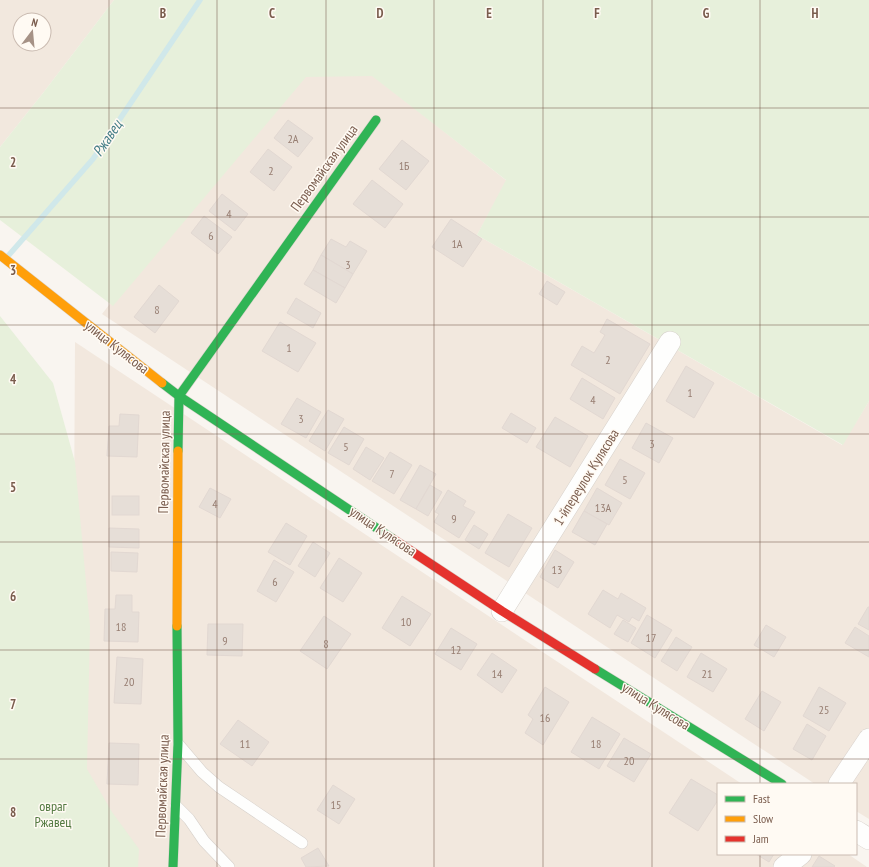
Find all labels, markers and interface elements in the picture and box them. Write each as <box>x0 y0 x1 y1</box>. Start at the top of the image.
text: B <box>160 5 166 22</box>
text: C <box>269 5 275 22</box>
text: D <box>377 5 384 22</box>
text: E <box>486 5 492 22</box>
text: F <box>594 5 600 22</box>
text: G <box>703 5 710 22</box>
text: H <box>812 5 819 22</box>
north arrow <box>12 12 52 52</box>
text: N <box>30 15 40 30</box>
water label: Ржавец <box>88 115 127 160</box>
street label: Первомайская улица <box>286 121 362 215</box>
house number: 2А <box>287 131 299 146</box>
text: 2 <box>10 154 16 171</box>
house number: 1Б <box>399 158 409 173</box>
house number: 2 <box>268 163 274 178</box>
house number: 4 <box>226 206 232 221</box>
house number: 6 <box>208 228 214 243</box>
house number: 1А <box>451 236 463 251</box>
house number: 3 <box>345 257 351 272</box>
text: 3 <box>10 262 16 279</box>
house number: 8 <box>154 302 160 317</box>
street label: улица Кулясова <box>81 316 153 378</box>
house number: 1 <box>286 340 292 355</box>
house number: 2 <box>605 352 611 367</box>
text: 4 <box>10 371 17 388</box>
house number: 1 <box>687 385 693 400</box>
house number: 4 <box>590 392 596 407</box>
street label: Первомайская улица <box>154 410 174 514</box>
house number: 3 <box>298 411 304 426</box>
street label: 1-йпереулок Кулясова <box>549 425 623 529</box>
house number: 3 <box>649 436 655 451</box>
house number: 5 <box>343 439 349 454</box>
house number: 7 <box>389 466 395 481</box>
house number: 5 <box>622 472 628 487</box>
text: 5 <box>10 479 16 496</box>
house number: 4 <box>212 496 218 511</box>
house number: 13А <box>595 500 612 515</box>
street label: улица Кулясова <box>346 502 420 560</box>
house number: 9 <box>451 511 457 526</box>
house number: 13 <box>552 562 562 577</box>
house number: 6 <box>272 574 278 589</box>
text: 6 <box>10 588 16 605</box>
house number: 10 <box>401 614 411 629</box>
house number: 18 <box>116 619 126 634</box>
house number: 17 <box>646 630 656 645</box>
house number: 9 <box>222 633 228 648</box>
house number: 8 <box>323 636 329 651</box>
house number: 12 <box>451 642 461 657</box>
house number: 14 <box>492 666 503 681</box>
house number: 21 <box>702 666 712 681</box>
house number: 20 <box>124 674 134 689</box>
street label: улица Кулясова <box>619 678 693 734</box>
text: 7 <box>10 696 16 713</box>
house number: 25 <box>819 702 829 717</box>
house number: 16 <box>540 710 550 725</box>
street label: Первомайская улица <box>151 734 173 838</box>
house number: 11 <box>240 736 250 751</box>
house number: 18 <box>591 736 601 751</box>
house number: 20 <box>624 753 634 768</box>
legend <box>717 783 857 855</box>
text: Fast <box>753 791 771 806</box>
park label: овраг Ржавец <box>34 797 72 831</box>
house number: 15 <box>331 797 341 812</box>
text: 8 <box>10 804 16 821</box>
text: Slow <box>753 811 774 826</box>
text: Jam <box>752 831 769 846</box>

